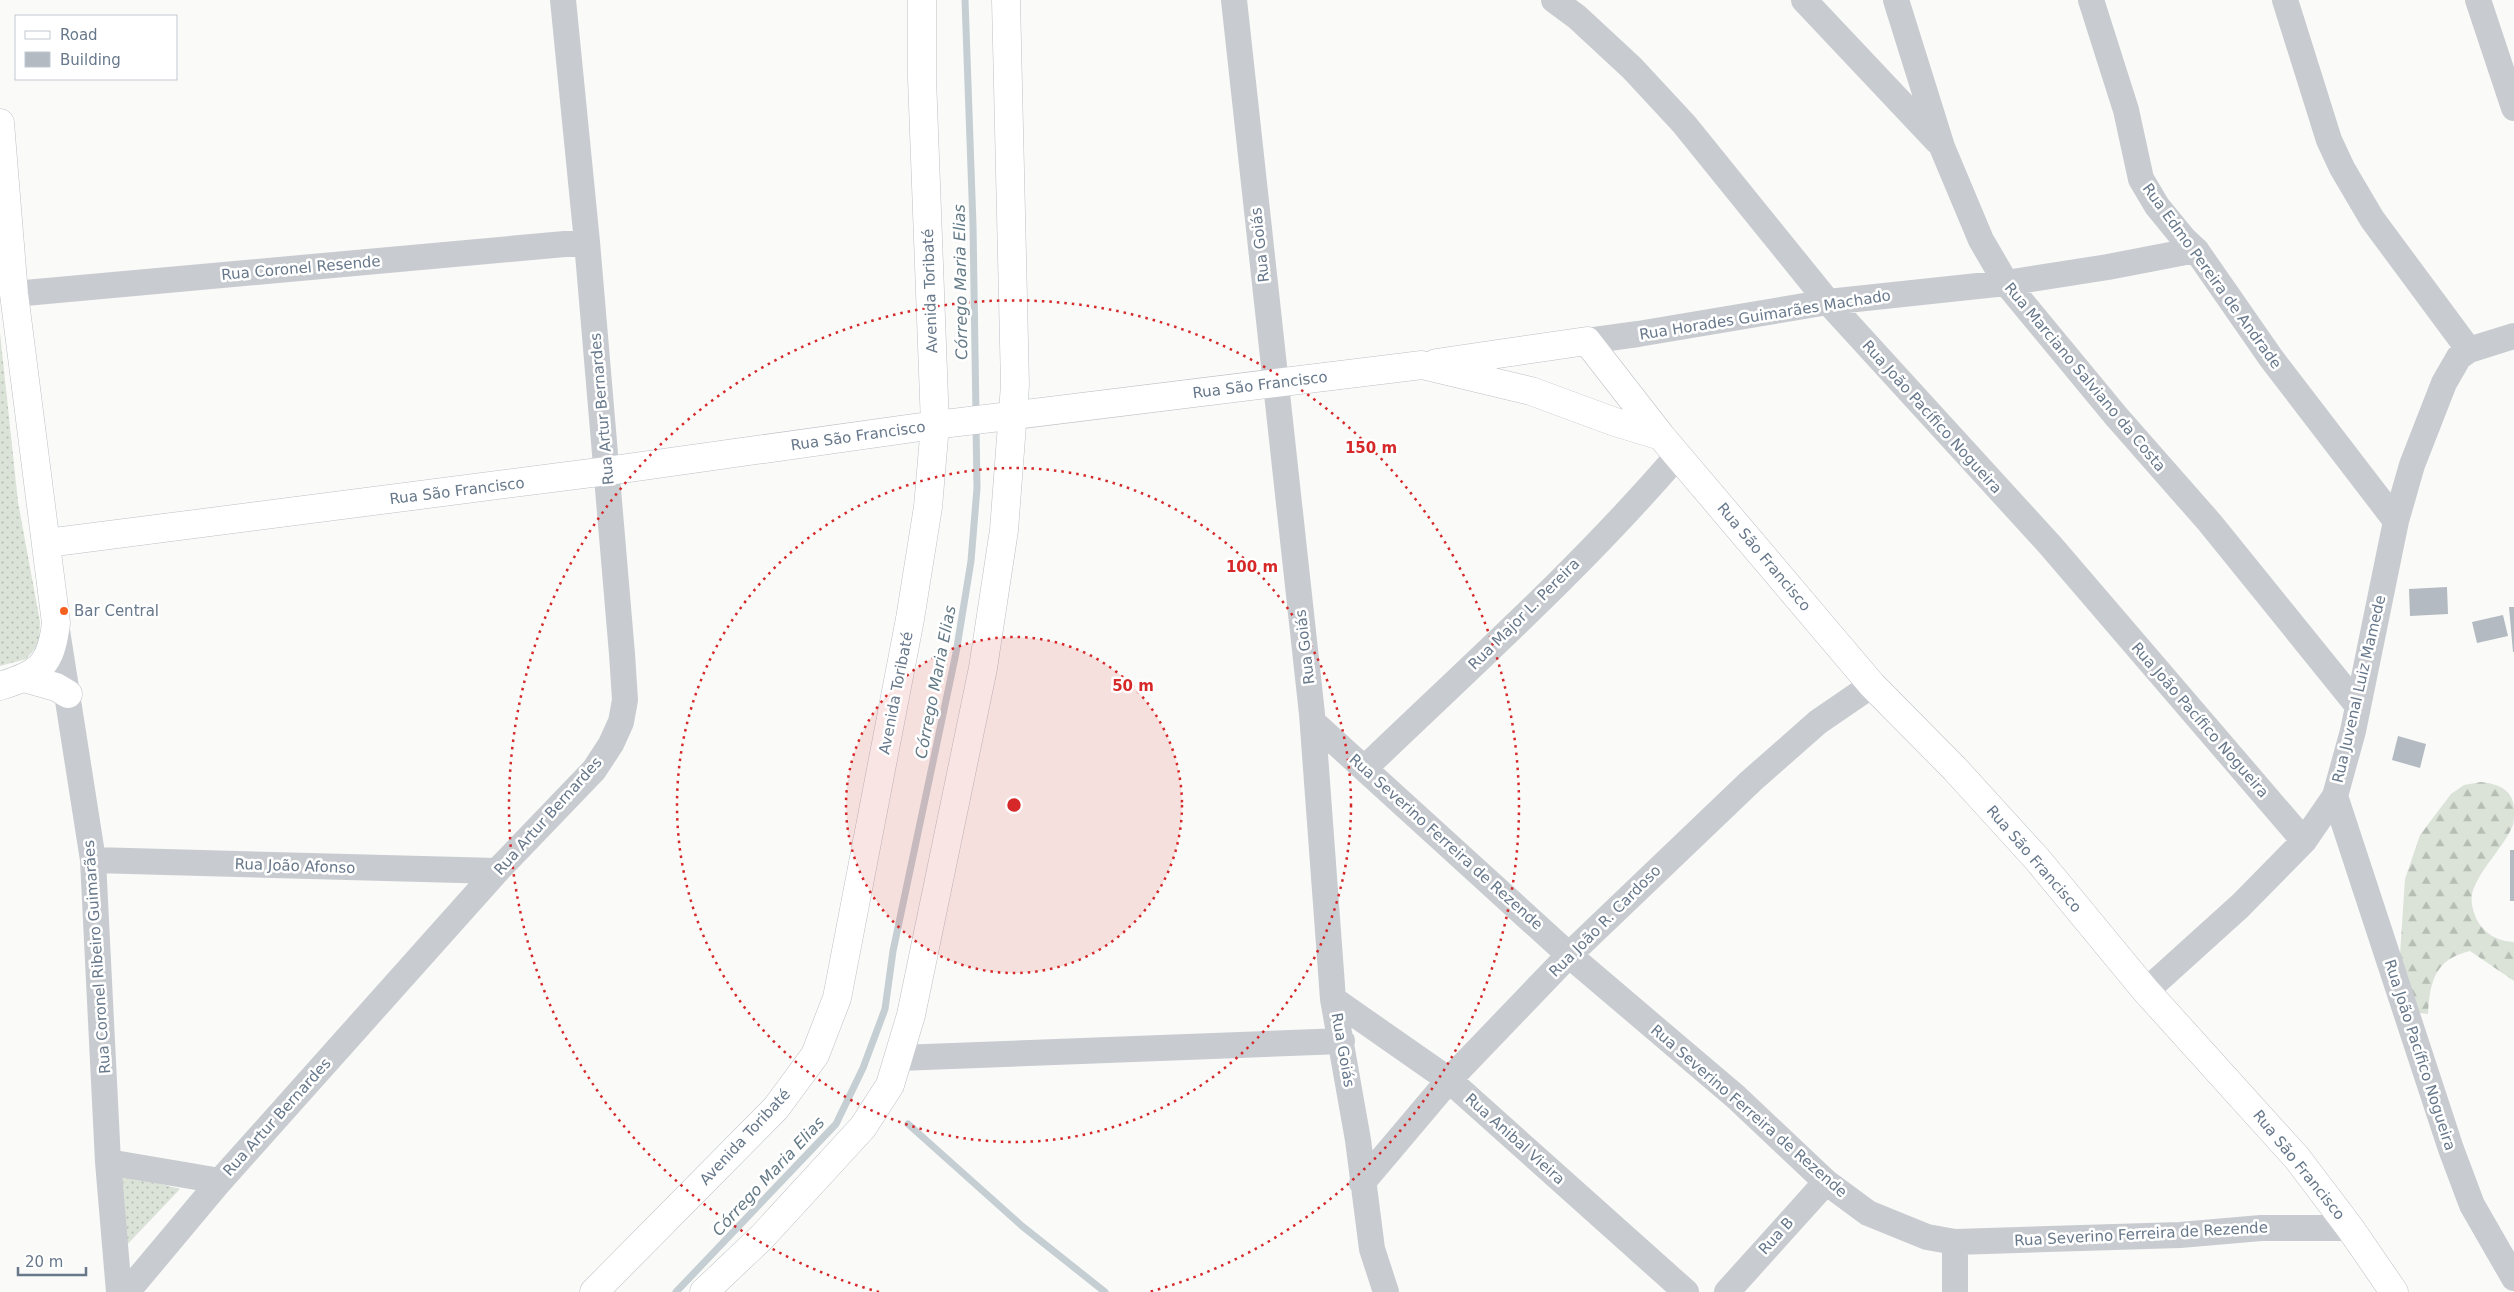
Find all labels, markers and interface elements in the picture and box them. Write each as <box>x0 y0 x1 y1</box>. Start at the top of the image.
legend <box>15 15 178 80</box>
text: Road <box>60 26 98 44</box>
text: Building <box>60 51 121 69</box>
street label: Rua Edmo Pereira de Andrade <box>2139 180 2285 372</box>
water label: Córrego Maria Elias <box>950 204 971 360</box>
street label: Rua Goiás <box>1247 206 1273 283</box>
street label: Avenida Toribaté <box>919 228 941 354</box>
street label: Rua Coronel Resende <box>221 252 381 284</box>
street label: Rua Marciano Salviano da Costa <box>2001 279 2169 475</box>
street label: Rua Horades Guimarães Machado <box>1638 286 1892 344</box>
street label: Rua Artur Bernardes <box>586 332 618 486</box>
street label: Rua João Pacífico Nogueira <box>1858 337 2006 497</box>
street label: Rua São Francisco <box>1191 368 1329 402</box>
street label: Rua São Francisco <box>789 418 927 454</box>
text: 150 m <box>1345 439 1397 457</box>
street label: Rua São Francisco <box>388 474 526 508</box>
street label: Rua São Francisco <box>1713 499 1815 615</box>
street label: Rua Major L. Pereira <box>1465 555 1583 673</box>
text: 100 m <box>1226 558 1278 576</box>
street label: Rua Juvenal Luiz Mamede <box>2329 593 2389 785</box>
place label: Bar Central <box>74 602 159 620</box>
water label: Córrego Maria Elias <box>911 604 960 760</box>
marker: Bar Central <box>58 605 70 617</box>
street label: Rua Goiás <box>1291 608 1319 685</box>
street label: Avenida Toribaté <box>875 630 917 756</box>
street label: Rua João Pacífico Nogueira <box>2128 639 2272 801</box>
text: 50 m <box>1112 677 1154 695</box>
street label: Rua Severino Ferreira de Rezende <box>1346 750 1546 934</box>
street label: Rua Artur Bernardes <box>490 753 606 879</box>
centre of rings <box>1005 796 1023 814</box>
street label: Rua São Francisco <box>1983 802 2085 916</box>
street label: Rua Coronel Ribeiro Guimarães <box>80 839 114 1075</box>
street label: Rua João Afonso <box>234 855 356 877</box>
street label: Rua João R. Cardoso <box>1545 861 1665 981</box>
street label: Rua João Pacífico Nogueira <box>2381 957 2459 1153</box>
street label: Rua Goiás <box>1328 1011 1358 1089</box>
street label: Rua Severino Ferreira de Rezende <box>1647 1021 1851 1201</box>
street label: Rua Artur Bernardes <box>219 1054 335 1180</box>
street label: Avenida Toribaté <box>696 1085 794 1189</box>
street label: Rua Anibal Vieira <box>1462 1090 1568 1188</box>
street label: Rua São Francisco <box>2249 1107 2349 1223</box>
water label: Córrego Maria Elias <box>708 1113 828 1240</box>
street label: Rua B <box>1755 1214 1797 1258</box>
street label: Rua Severino Ferreira de Rezende <box>2014 1218 2268 1250</box>
scale bar <box>18 1244 85 1276</box>
text: 20 m <box>25 1253 63 1271</box>

